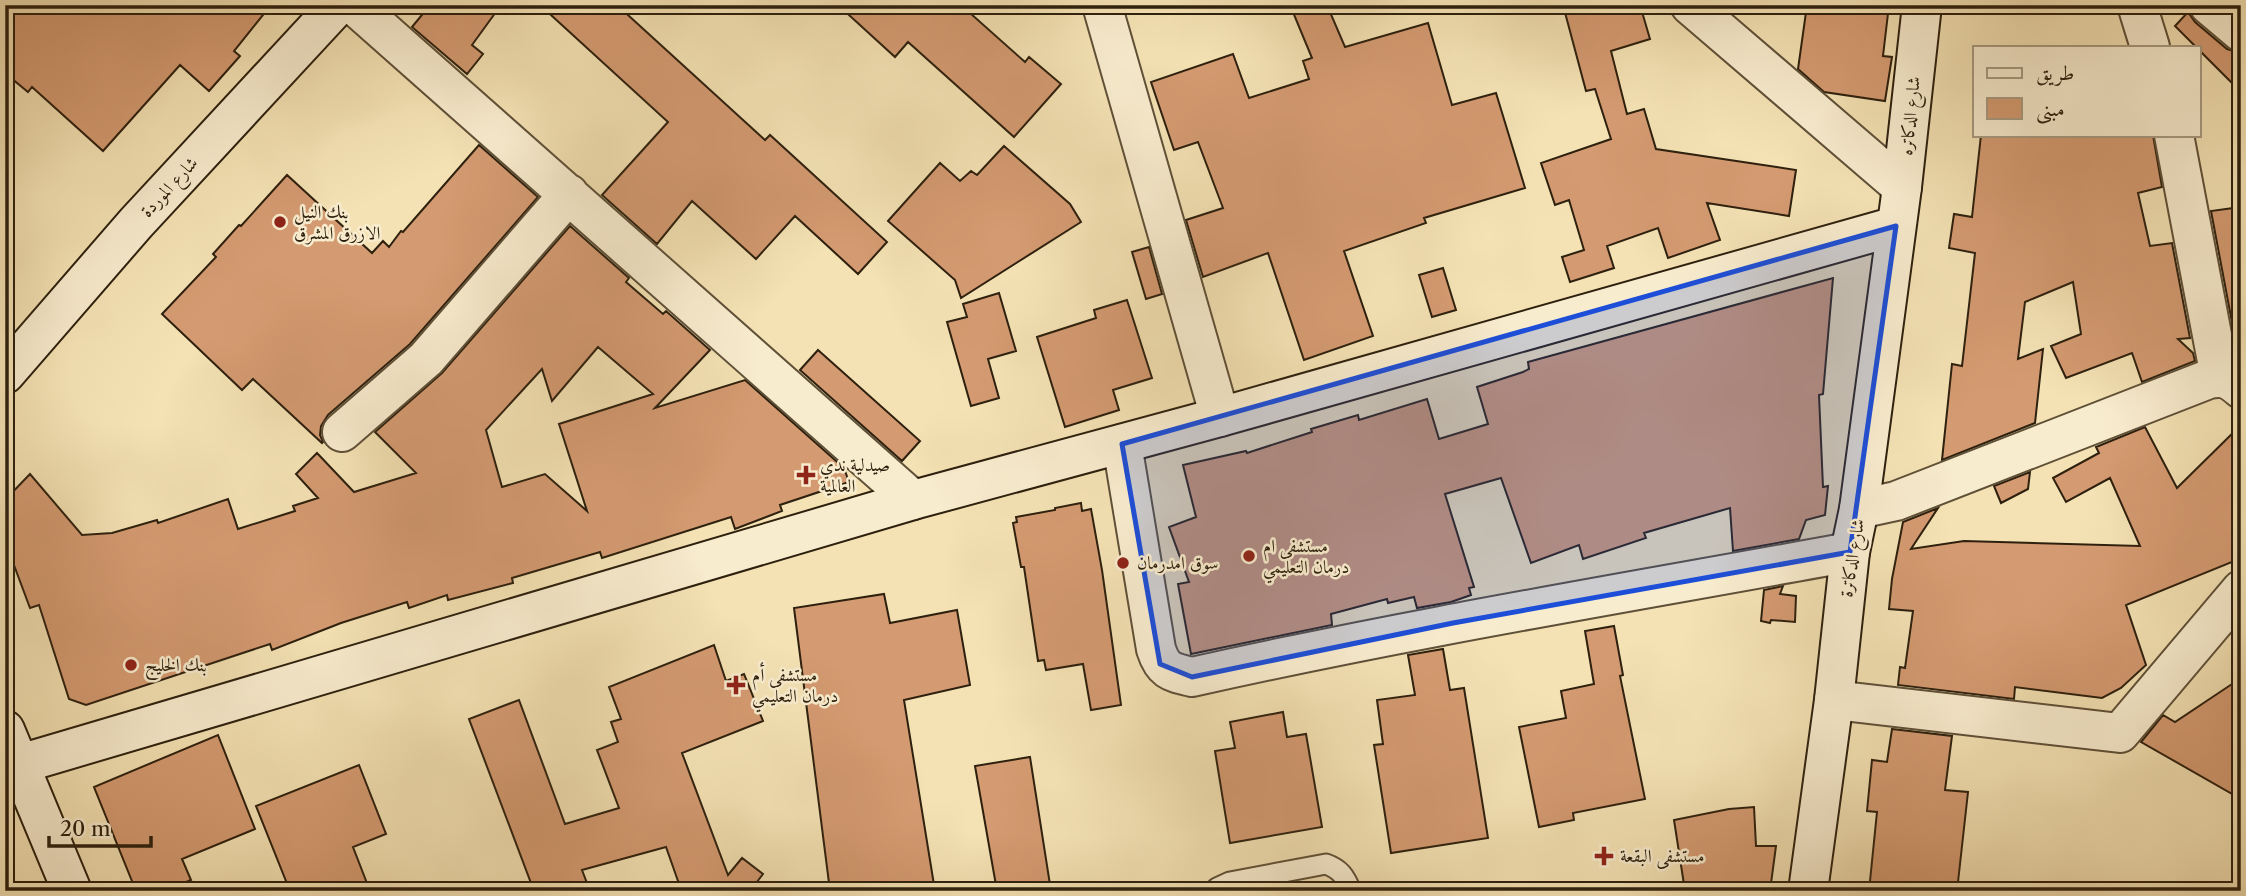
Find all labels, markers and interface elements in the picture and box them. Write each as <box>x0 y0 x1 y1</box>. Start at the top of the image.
legend <box>1973 46 2200 136</box>
text: طريق <box>2036 60 2074 86</box>
street label: شارع الدكاتره <box>1895 75 1929 157</box>
text: مبنى <box>2036 96 2065 124</box>
street label: شارع الموردة <box>136 152 205 224</box>
place label: بنك النيل الازرق المشرق <box>294 201 381 245</box>
marker: بنك النيل الازرق المشرق <box>272 214 288 230</box>
place label: صيدلية ندي العالمية <box>820 454 890 497</box>
marker: صيدلية ندي العالمية <box>798 467 814 483</box>
street label: شارع الدكاترة <box>1835 517 1873 600</box>
place label: مستشفى ام درمان التعليمي <box>1263 535 1349 584</box>
marker: مستشفى ام درمان التعليمي <box>1241 548 1257 564</box>
place label: سوق امدرمان <box>1137 552 1219 574</box>
marker: سوق امدرمان <box>1115 555 1131 571</box>
place label: بنك الخليج <box>145 654 207 681</box>
marker: بنك الخليج <box>123 657 139 673</box>
place label: مستشفى أم درمان التعليمي <box>752 662 838 713</box>
marker: مستشفى أم درمان التعليمي <box>726 675 746 695</box>
scale bar <box>49 805 150 849</box>
text: 20 m <box>60 816 111 841</box>
place label: مستشفى البقعة <box>1620 845 1705 869</box>
marker: مستشفى البقعة <box>1594 846 1614 866</box>

